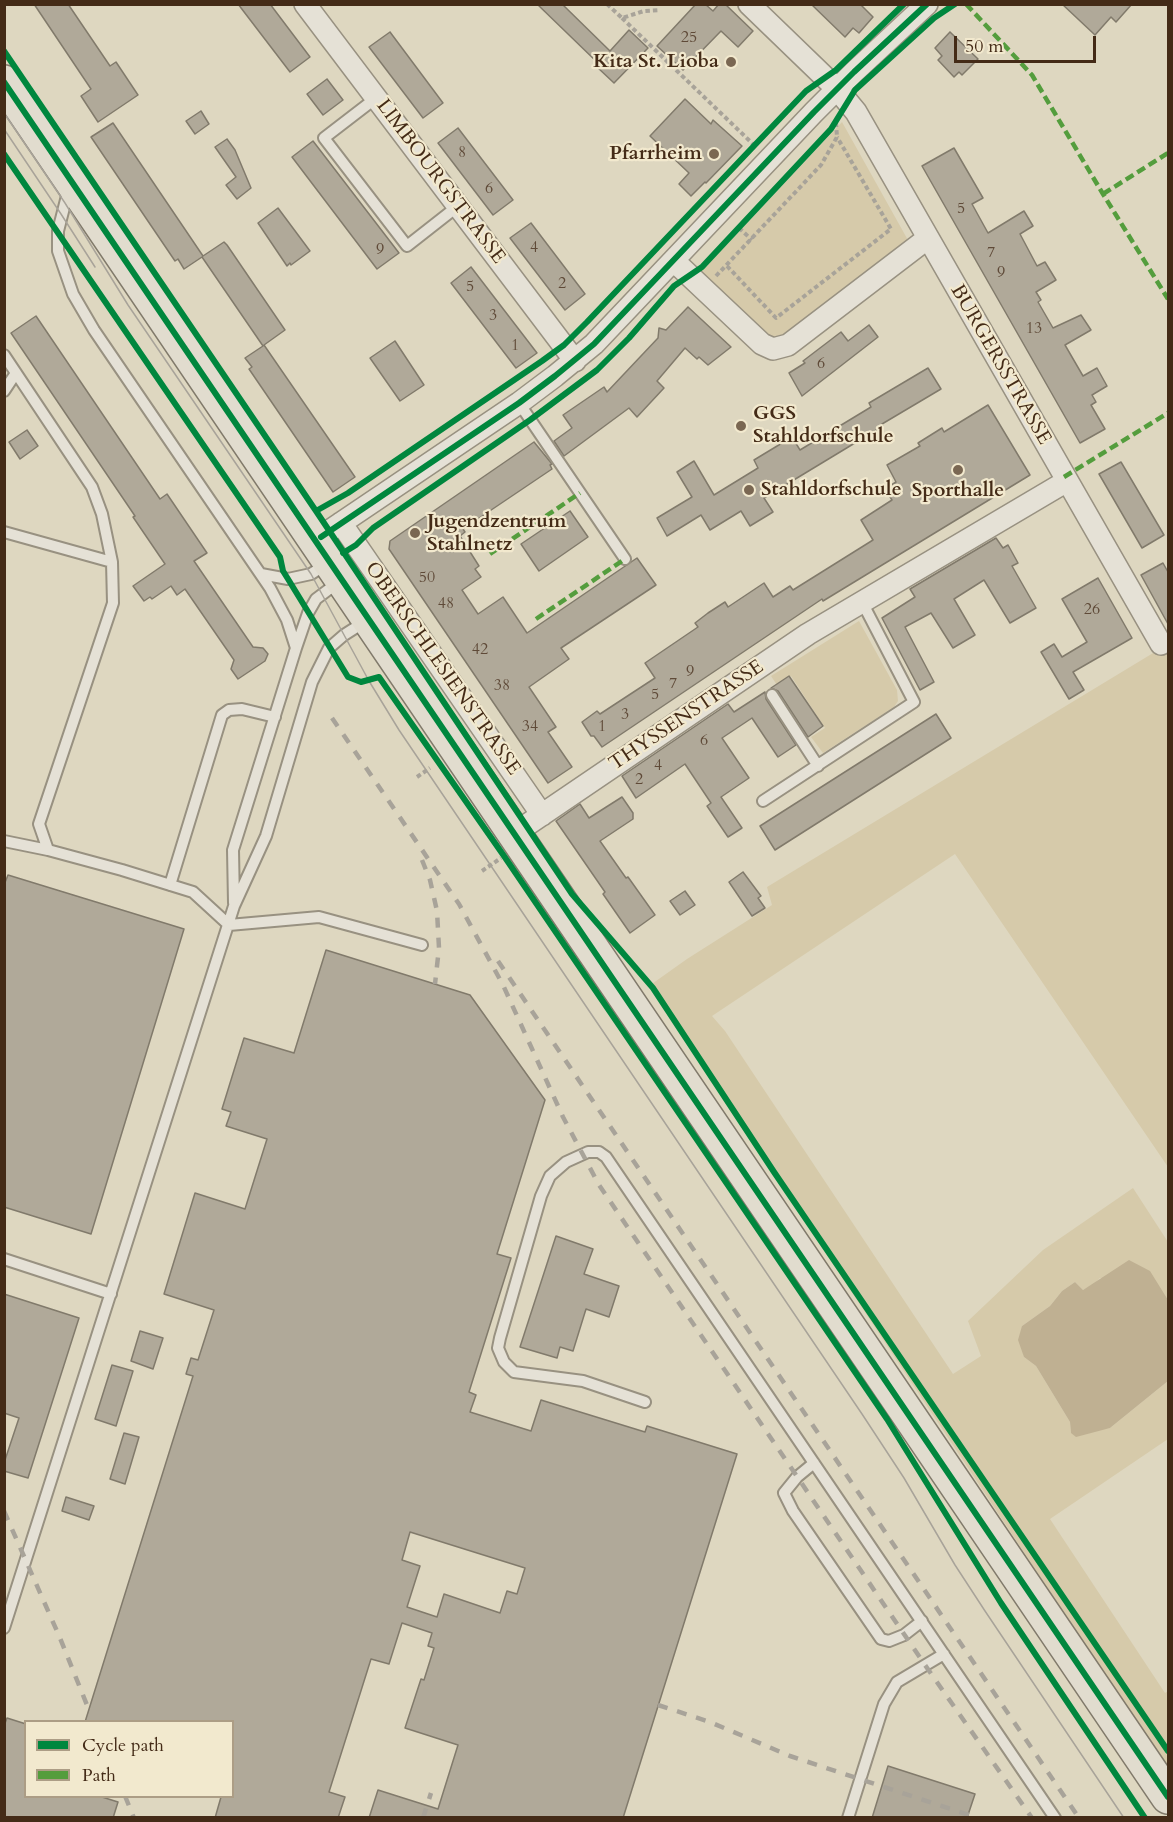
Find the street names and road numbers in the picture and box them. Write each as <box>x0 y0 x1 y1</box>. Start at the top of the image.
street label: LIMBOURGSTRASSE <box>370 95 510 269</box>
street label: BURGERSSTRASSE <box>944 281 1056 449</box>
street label: OBERSCHLESIENSTRASSE <box>359 558 525 780</box>
street label: THYSSENSTRASSE <box>605 655 769 777</box>

